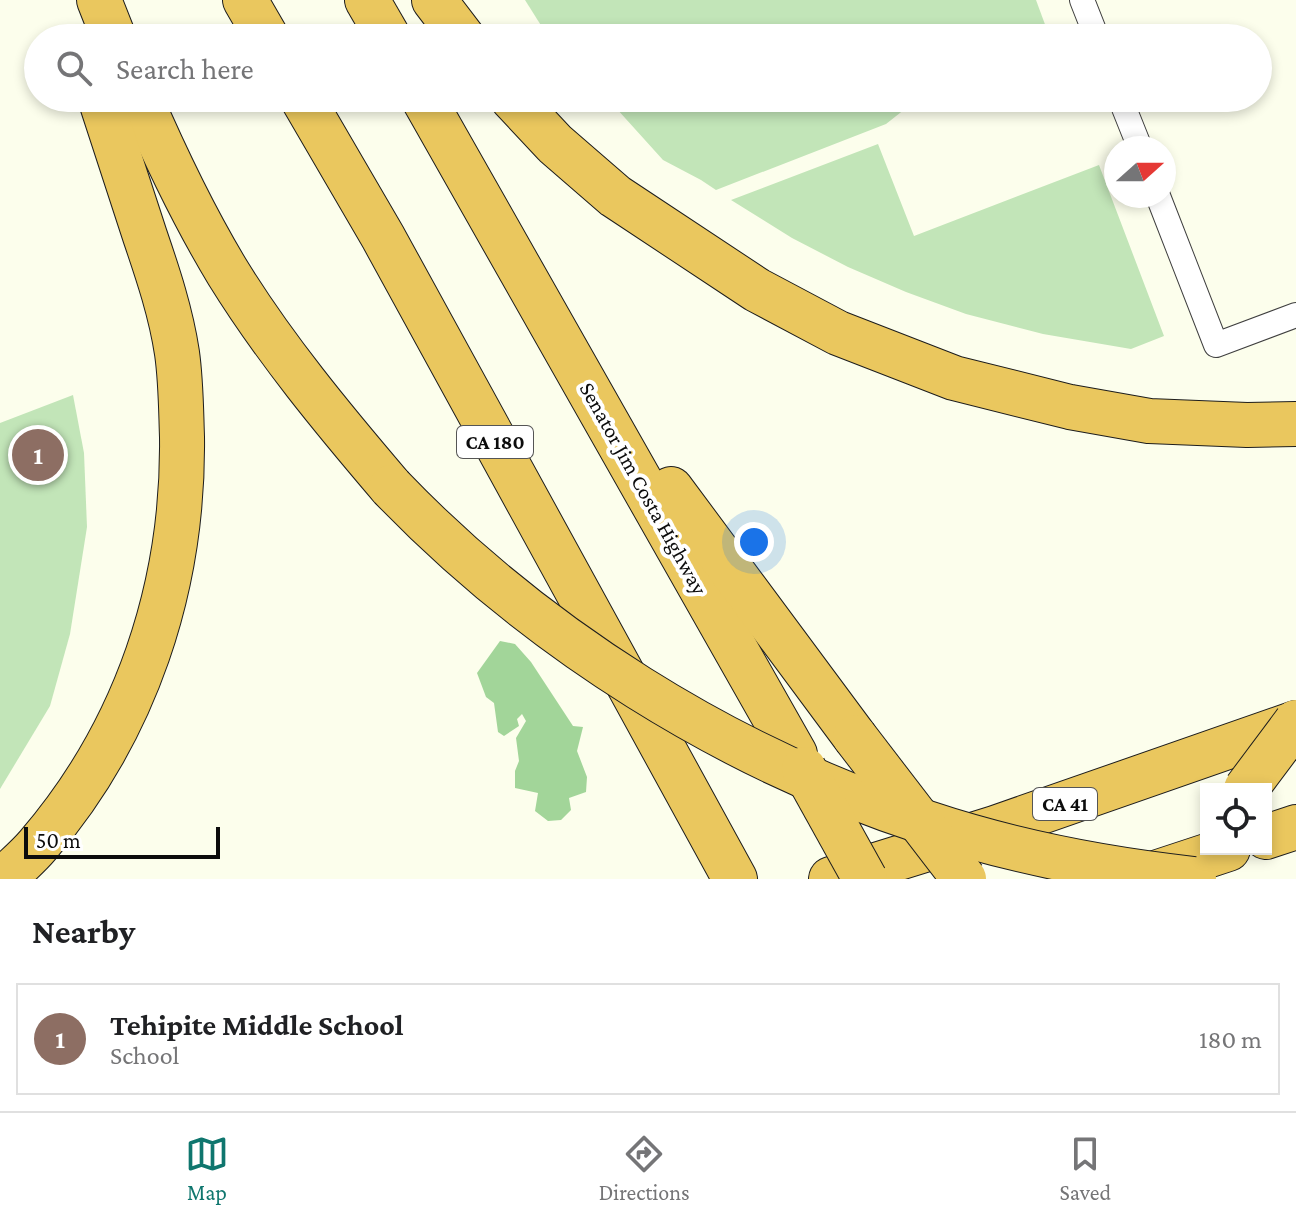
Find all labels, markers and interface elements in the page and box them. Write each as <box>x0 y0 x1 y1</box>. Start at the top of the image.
search box <box>24 24 1272 112</box>
icon: search <box>52 46 96 90</box>
text: Search here <box>116 52 254 85</box>
north arrow <box>1104 136 1176 208</box>
street label: Senator Jim Costa Highway <box>575 378 713 600</box>
pin: 1 <box>12 425 64 485</box>
road number: CA 180 <box>457 426 533 458</box>
your location <box>734 522 774 562</box>
map controls <box>1200 783 1272 855</box>
button: locate <box>1200 783 1272 855</box>
road number: CA 41 <box>1033 788 1097 820</box>
scale bar <box>24 823 220 859</box>
text: 50 m <box>36 828 81 853</box>
text: Nearby <box>32 913 135 950</box>
text: Tehipite Middle School <box>110 1008 404 1041</box>
text: 1 <box>55 1025 65 1054</box>
text: 180 m <box>1199 1025 1262 1054</box>
text: School <box>110 1041 179 1070</box>
tab: Map <box>185 1132 229 1205</box>
tab: Directions <box>599 1132 690 1205</box>
tab: Saved <box>1060 1132 1111 1205</box>

